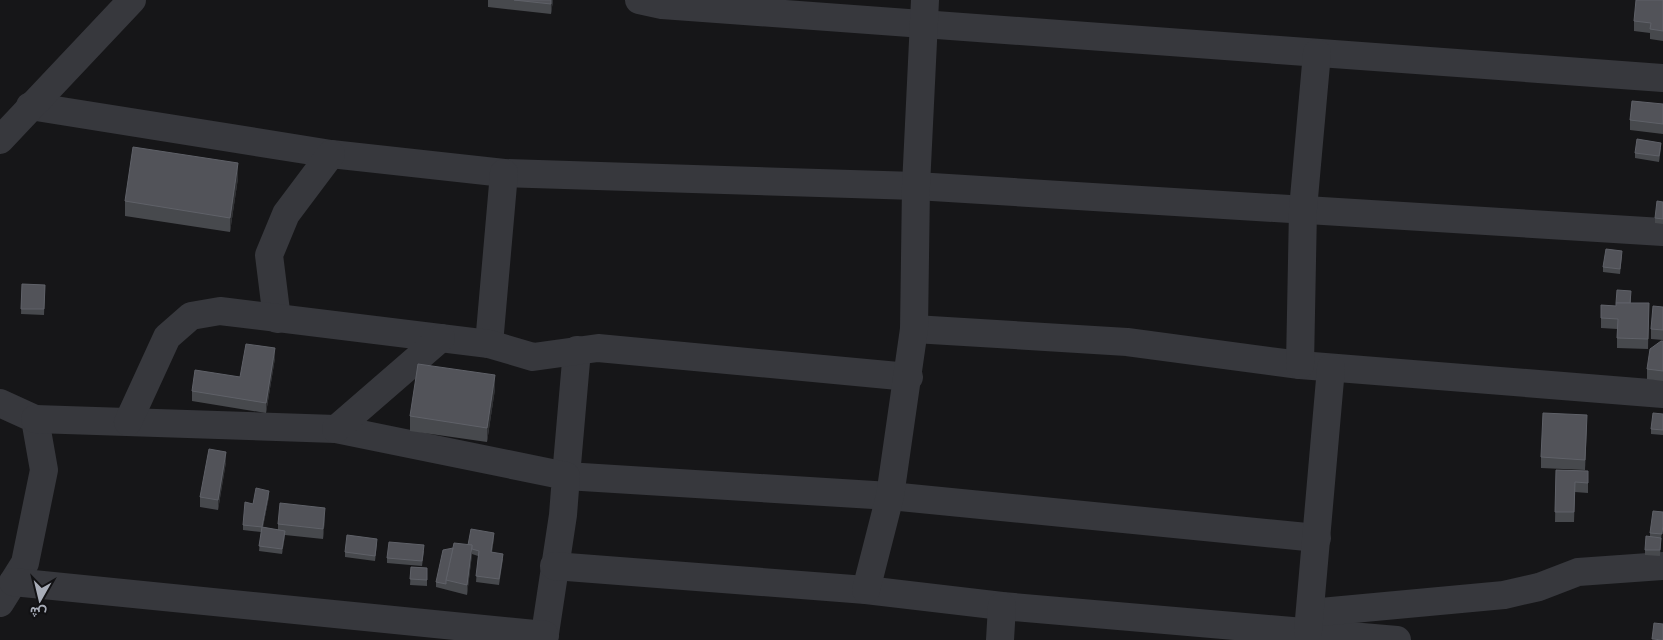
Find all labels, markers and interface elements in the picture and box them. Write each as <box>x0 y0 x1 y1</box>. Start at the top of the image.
north arrow <box>15 575 65 625</box>
text: ش <box>29 603 48 622</box>

